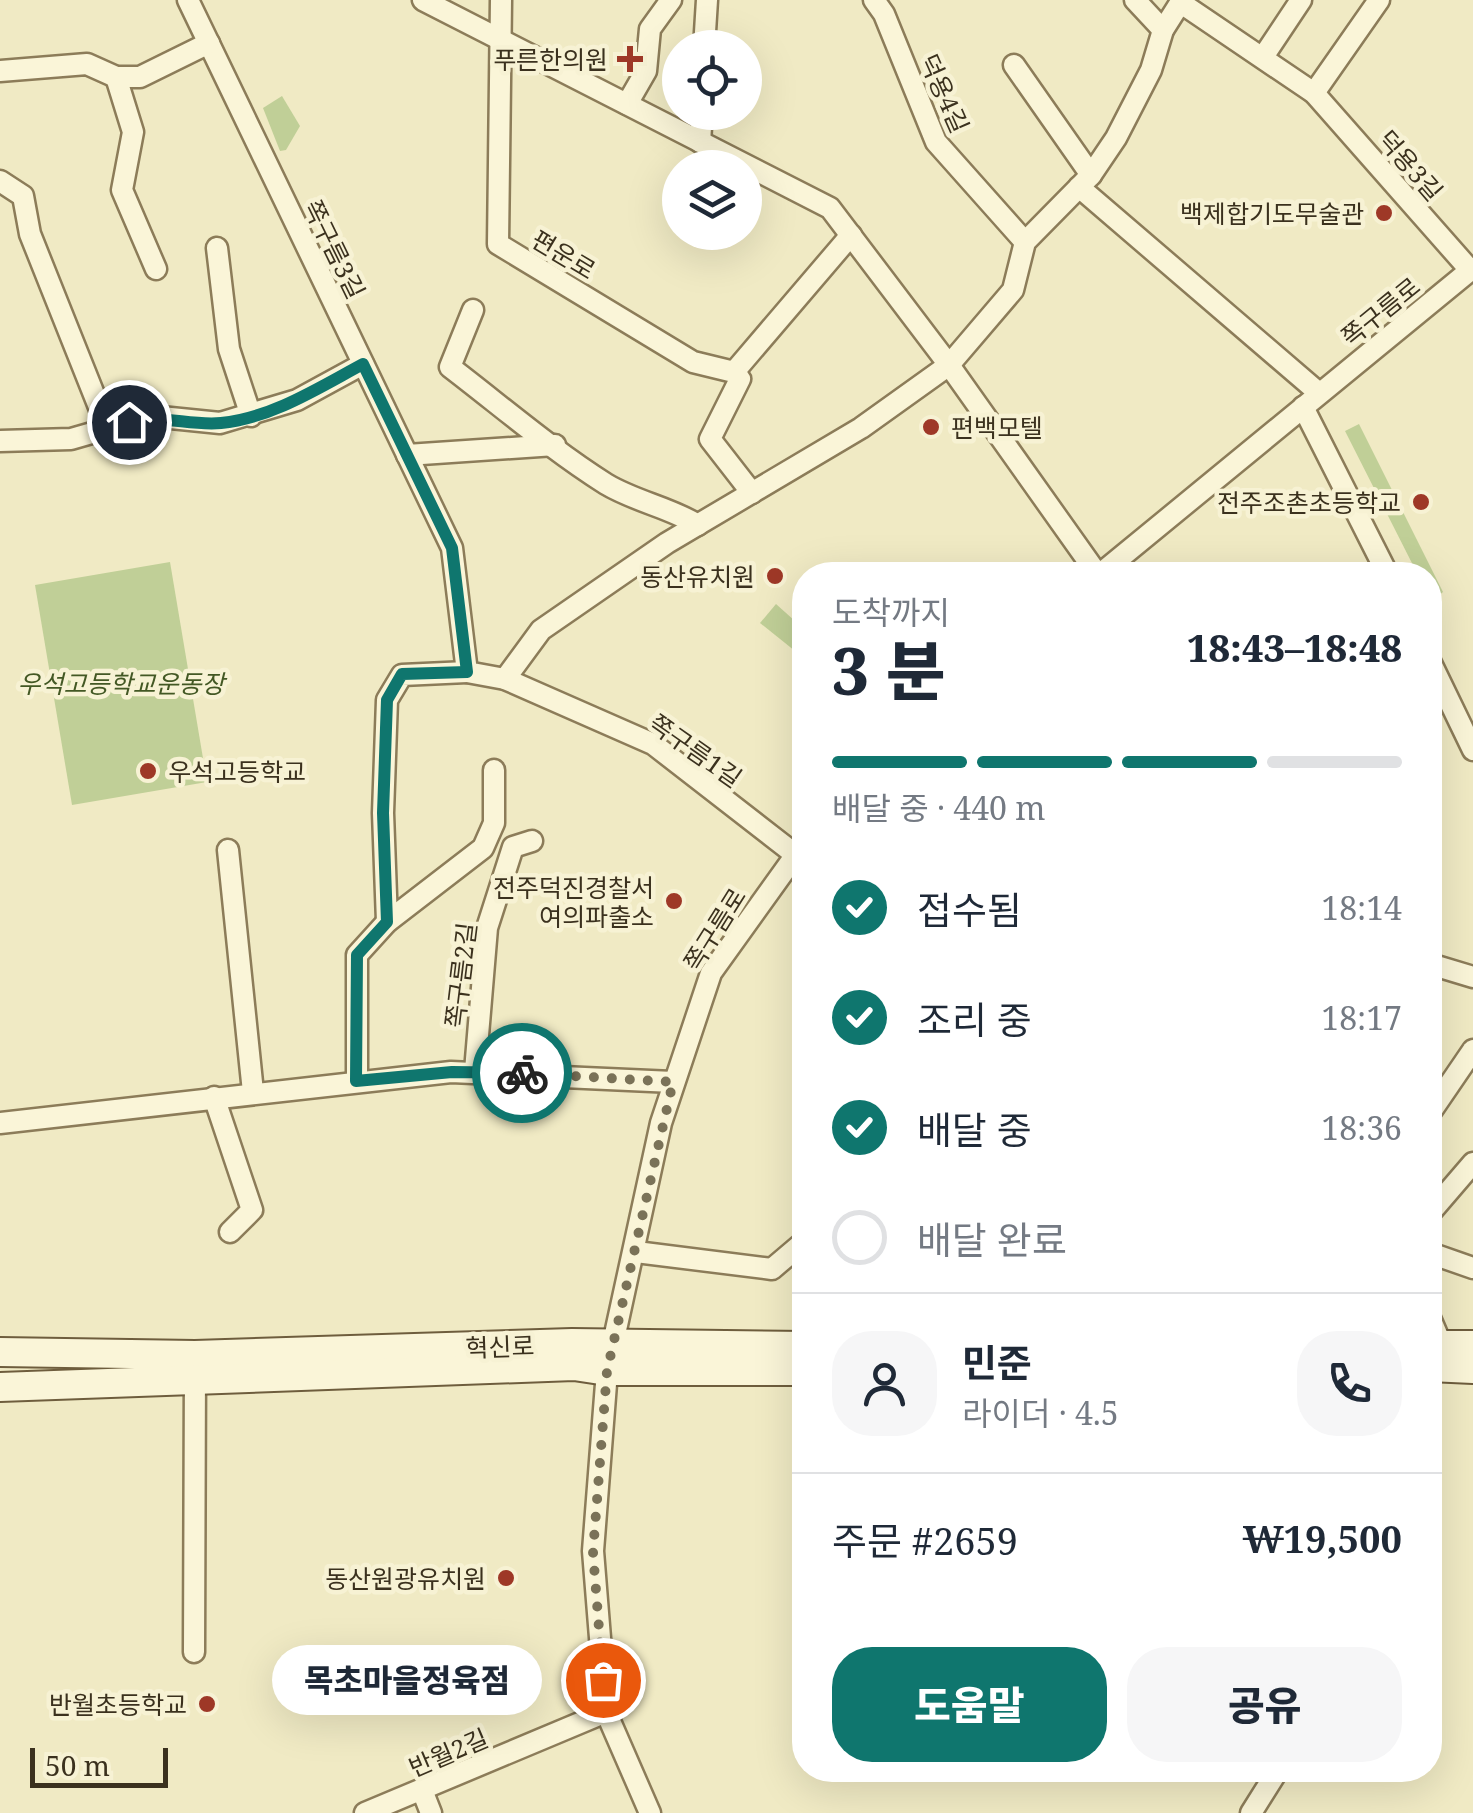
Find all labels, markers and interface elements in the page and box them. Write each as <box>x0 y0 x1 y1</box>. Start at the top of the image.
map controls <box>662 30 762 250</box>
button: locate <box>662 30 762 130</box>
place label: 푸른한의원 <box>493 42 608 76</box>
marker: 푸른한의원 <box>617 46 643 72</box>
street label: 덕용4길 <box>913 48 977 138</box>
street label: 덕용3길 <box>1371 123 1451 207</box>
button: layers <box>662 150 762 250</box>
street label: 쪽구름3길 <box>296 194 374 304</box>
place label: 백제합기도무술관 <box>1180 196 1364 230</box>
marker: 백제합기도무술관 <box>1373 202 1395 224</box>
street label: 편운로 <box>526 222 602 286</box>
street label: 쪽구름로 <box>1334 269 1426 353</box>
pin <box>87 380 172 465</box>
icon: home <box>102 395 157 450</box>
place label: 편백모텔 <box>951 410 1043 444</box>
marker: 편백모텔 <box>920 416 942 438</box>
place label: 전주조촌초등학교 <box>1217 485 1401 519</box>
marker: 전주조촌초등학교 <box>1410 491 1432 513</box>
place label: 동산유치원 <box>640 559 755 593</box>
marker: 동산유치원 <box>764 565 786 587</box>
text: 도착까지 <box>832 590 950 633</box>
text: 18:43–18:48 <box>1187 621 1402 673</box>
text: 3 분 <box>832 626 946 714</box>
park label: 우석고등학교운동장 <box>17 666 227 700</box>
street label: 쪽구름1길 <box>643 706 749 794</box>
place label: 우석고등학교 <box>168 754 306 788</box>
marker: 우석고등학교 <box>137 760 159 782</box>
text: 배달 중 · 440 m <box>832 786 1046 829</box>
place label: 전주덕진경찰서 여의파출소 <box>493 870 654 933</box>
icon: check <box>832 880 887 935</box>
street label: 쪽구름로 <box>675 881 753 977</box>
text: 접수됨 <box>917 883 1022 935</box>
text: 18:14 <box>1321 886 1402 929</box>
marker: 전주덕진경찰서 여의파출소 <box>663 890 685 912</box>
street label: 쪽구름2길 <box>437 920 483 1030</box>
icon: check <box>832 990 887 1045</box>
text: 조리 중 <box>917 993 1032 1045</box>
text: 18:17 <box>1321 996 1402 1039</box>
courier <box>472 1023 572 1123</box>
icon: bike <box>495 1046 550 1101</box>
icon: check <box>832 1100 887 1155</box>
text: 배달 중 <box>917 1103 1032 1155</box>
text: 18:36 <box>1321 1106 1402 1149</box>
text: 배달 완료 <box>917 1213 1067 1265</box>
street label: 혁신로 <box>465 1328 535 1364</box>
button: person <box>832 1331 937 1436</box>
button: phone <box>1297 1331 1402 1436</box>
text: 민준 <box>962 1336 1032 1388</box>
text: 라이더 · 4.5 <box>962 1391 1119 1434</box>
text: ₩19,500 <box>1243 1512 1402 1564</box>
text: 주문 #2659 <box>832 1514 1018 1566</box>
place label: 동산원광유치원 <box>325 1561 486 1595</box>
marker: 동산원광유치원 <box>495 1567 517 1589</box>
pin <box>561 1638 646 1723</box>
callout: 목초마을정육점 <box>273 1645 543 1715</box>
button: 도움말 <box>832 1647 1107 1762</box>
button: 공유 <box>1127 1647 1402 1762</box>
icon: bag <box>576 1653 631 1708</box>
text: 목초마을정육점 <box>304 1658 510 1701</box>
place label: 반월초등학교 <box>49 1687 187 1721</box>
marker: 반월초등학교 <box>196 1693 218 1715</box>
street label: 반월2길 <box>403 1720 493 1784</box>
scale bar <box>30 1743 168 1788</box>
text: 50 m <box>45 1746 110 1784</box>

